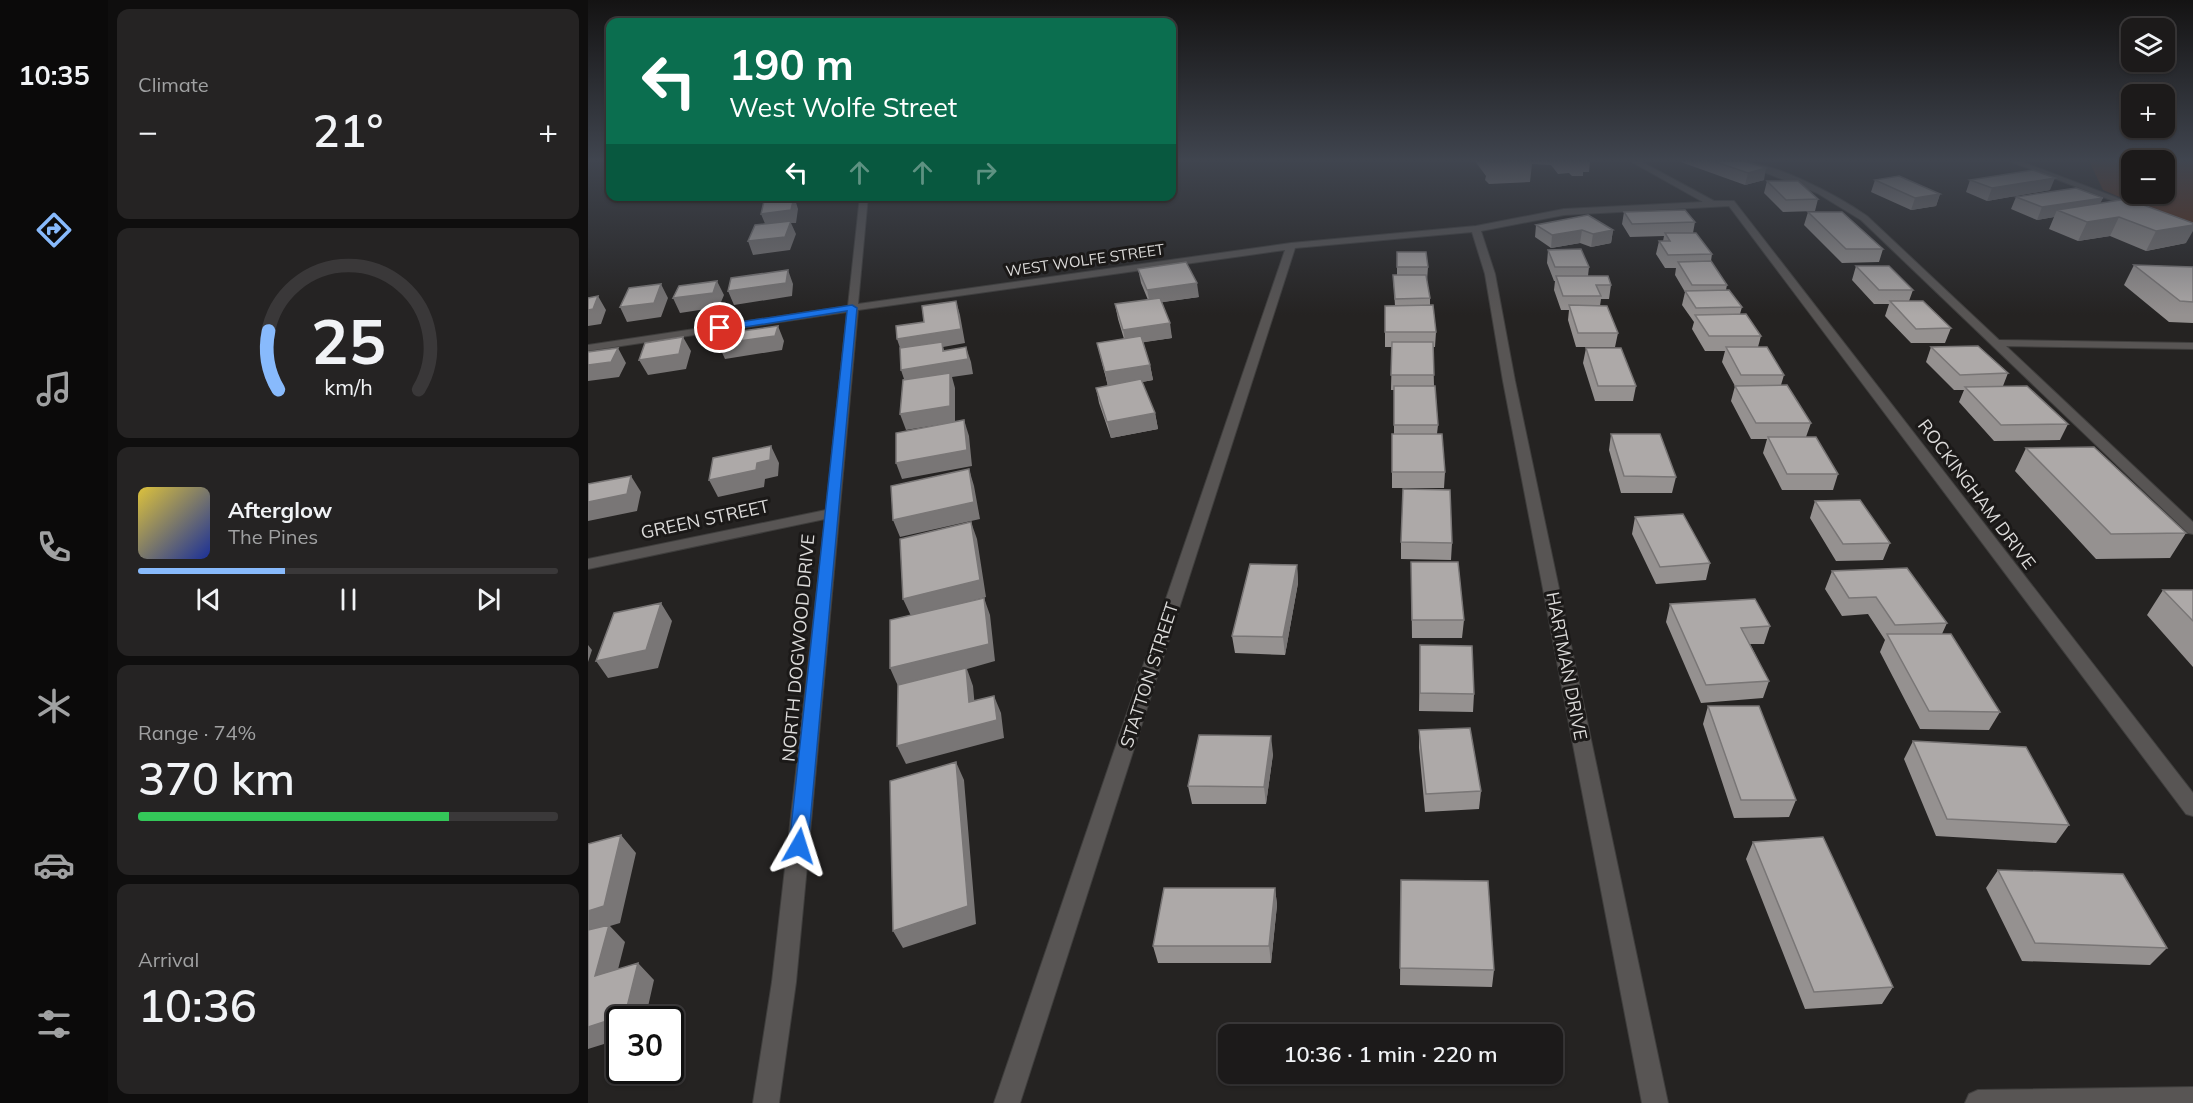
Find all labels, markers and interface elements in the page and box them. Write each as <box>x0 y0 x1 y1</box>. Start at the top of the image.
map controls <box>2121 18 2175 204</box>
button: layers <box>2121 18 2175 72</box>
text: 190 m <box>729 38 854 91</box>
icon: left <box>630 42 708 120</box>
text: 10:35 <box>18 58 90 92</box>
text: Climate <box>138 72 209 97</box>
button: + <box>2121 84 2175 138</box>
text: West Wolfe Street <box>729 90 957 124</box>
text: 21° <box>313 102 383 158</box>
text: − <box>138 110 158 151</box>
text: + <box>538 110 558 151</box>
button: − <box>2121 150 2175 204</box>
icon: left <box>780 156 813 189</box>
icon: ahead <box>843 156 876 189</box>
icon: ahead <box>906 156 939 189</box>
icon: right <box>969 156 1002 189</box>
icon: directions <box>33 209 75 251</box>
street label: WEST WOLFE STREET <box>1005 239 1165 281</box>
text: 25 <box>311 301 385 380</box>
pin <box>694 302 745 353</box>
icon: arrive <box>703 311 736 344</box>
icon: music <box>33 368 75 410</box>
text: km/h <box>324 373 372 400</box>
street label: ROCKINGHAM DRIVE <box>1913 414 2041 574</box>
street label: GREEN STREET <box>639 494 772 544</box>
text: Afterglow <box>228 496 332 524</box>
text: The Pines <box>228 524 318 549</box>
icon: phone <box>33 526 75 568</box>
street label: NORTH DOGWOOD DRIVE <box>777 533 819 763</box>
icon: previous <box>192 583 225 616</box>
icon: pause <box>332 583 365 616</box>
icon: next <box>472 583 505 616</box>
street label: HARTMAN DRIVE <box>1541 590 1593 742</box>
street label: STATTON STREET <box>1115 599 1183 751</box>
icon: climate <box>33 685 75 727</box>
text: Range · 74% <box>138 720 256 745</box>
text: 370 km <box>138 750 295 806</box>
position arrow <box>767 814 831 878</box>
icon: car <box>33 844 75 886</box>
text: Arrival <box>138 947 199 972</box>
text: 10:36 <box>138 977 257 1033</box>
icon: filters <box>33 1003 75 1045</box>
speed limit sign: 30 <box>606 1006 684 1084</box>
text: 10:36 · 1 min · 220 m <box>1283 1040 1498 1068</box>

